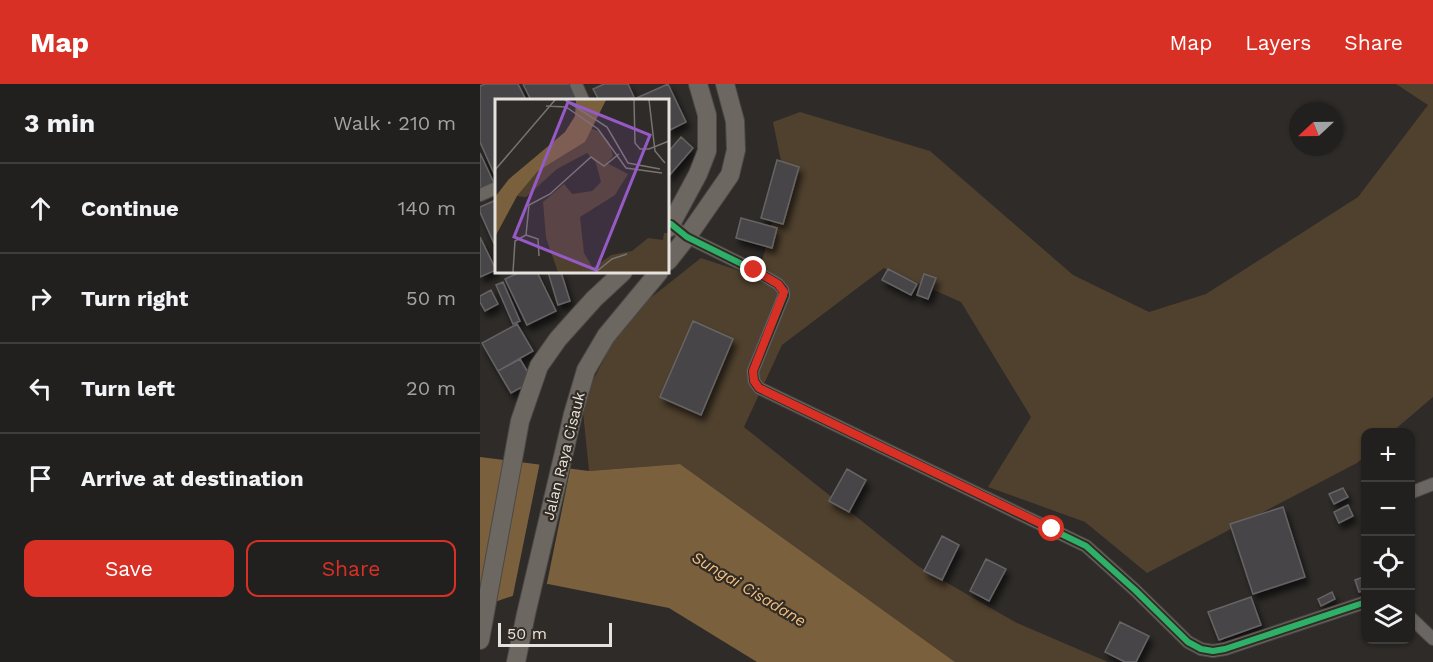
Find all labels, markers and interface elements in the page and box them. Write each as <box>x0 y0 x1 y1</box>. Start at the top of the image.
text: Map <box>30 26 89 59</box>
text: Map <box>1169 30 1212 55</box>
text: Layers <box>1245 30 1311 55</box>
text: Share <box>1344 30 1403 55</box>
inset map <box>495 99 669 273</box>
north arrow <box>1289 102 1343 156</box>
text: 3 min <box>24 108 95 138</box>
text: Walk · 210 m <box>333 111 456 135</box>
icon: ahead <box>24 192 57 225</box>
text: Continue <box>81 196 179 221</box>
text: 140 m <box>398 196 456 220</box>
route end <box>740 256 766 282</box>
icon: right <box>24 282 57 315</box>
text: Turn right <box>81 286 188 311</box>
text: 50 m <box>406 286 456 310</box>
icon: left <box>24 372 57 405</box>
text: Turn left <box>81 376 175 401</box>
text: 20 m <box>406 376 456 400</box>
street label: Jalan Raya Cisauk <box>539 390 589 522</box>
map controls <box>1361 428 1415 644</box>
button: + <box>1361 428 1415 482</box>
icon: arrive <box>24 462 57 495</box>
text: Arrive at destination <box>81 466 304 491</box>
button: − <box>1361 482 1415 536</box>
route start <box>1038 515 1064 541</box>
button: locate <box>1361 536 1415 590</box>
button: Save <box>24 540 234 597</box>
button: Share <box>246 540 456 597</box>
water label: Sungai Cisadane <box>689 547 809 631</box>
button: layers <box>1361 590 1415 644</box>
scale bar <box>498 620 612 648</box>
text: 50 m <box>507 624 547 643</box>

